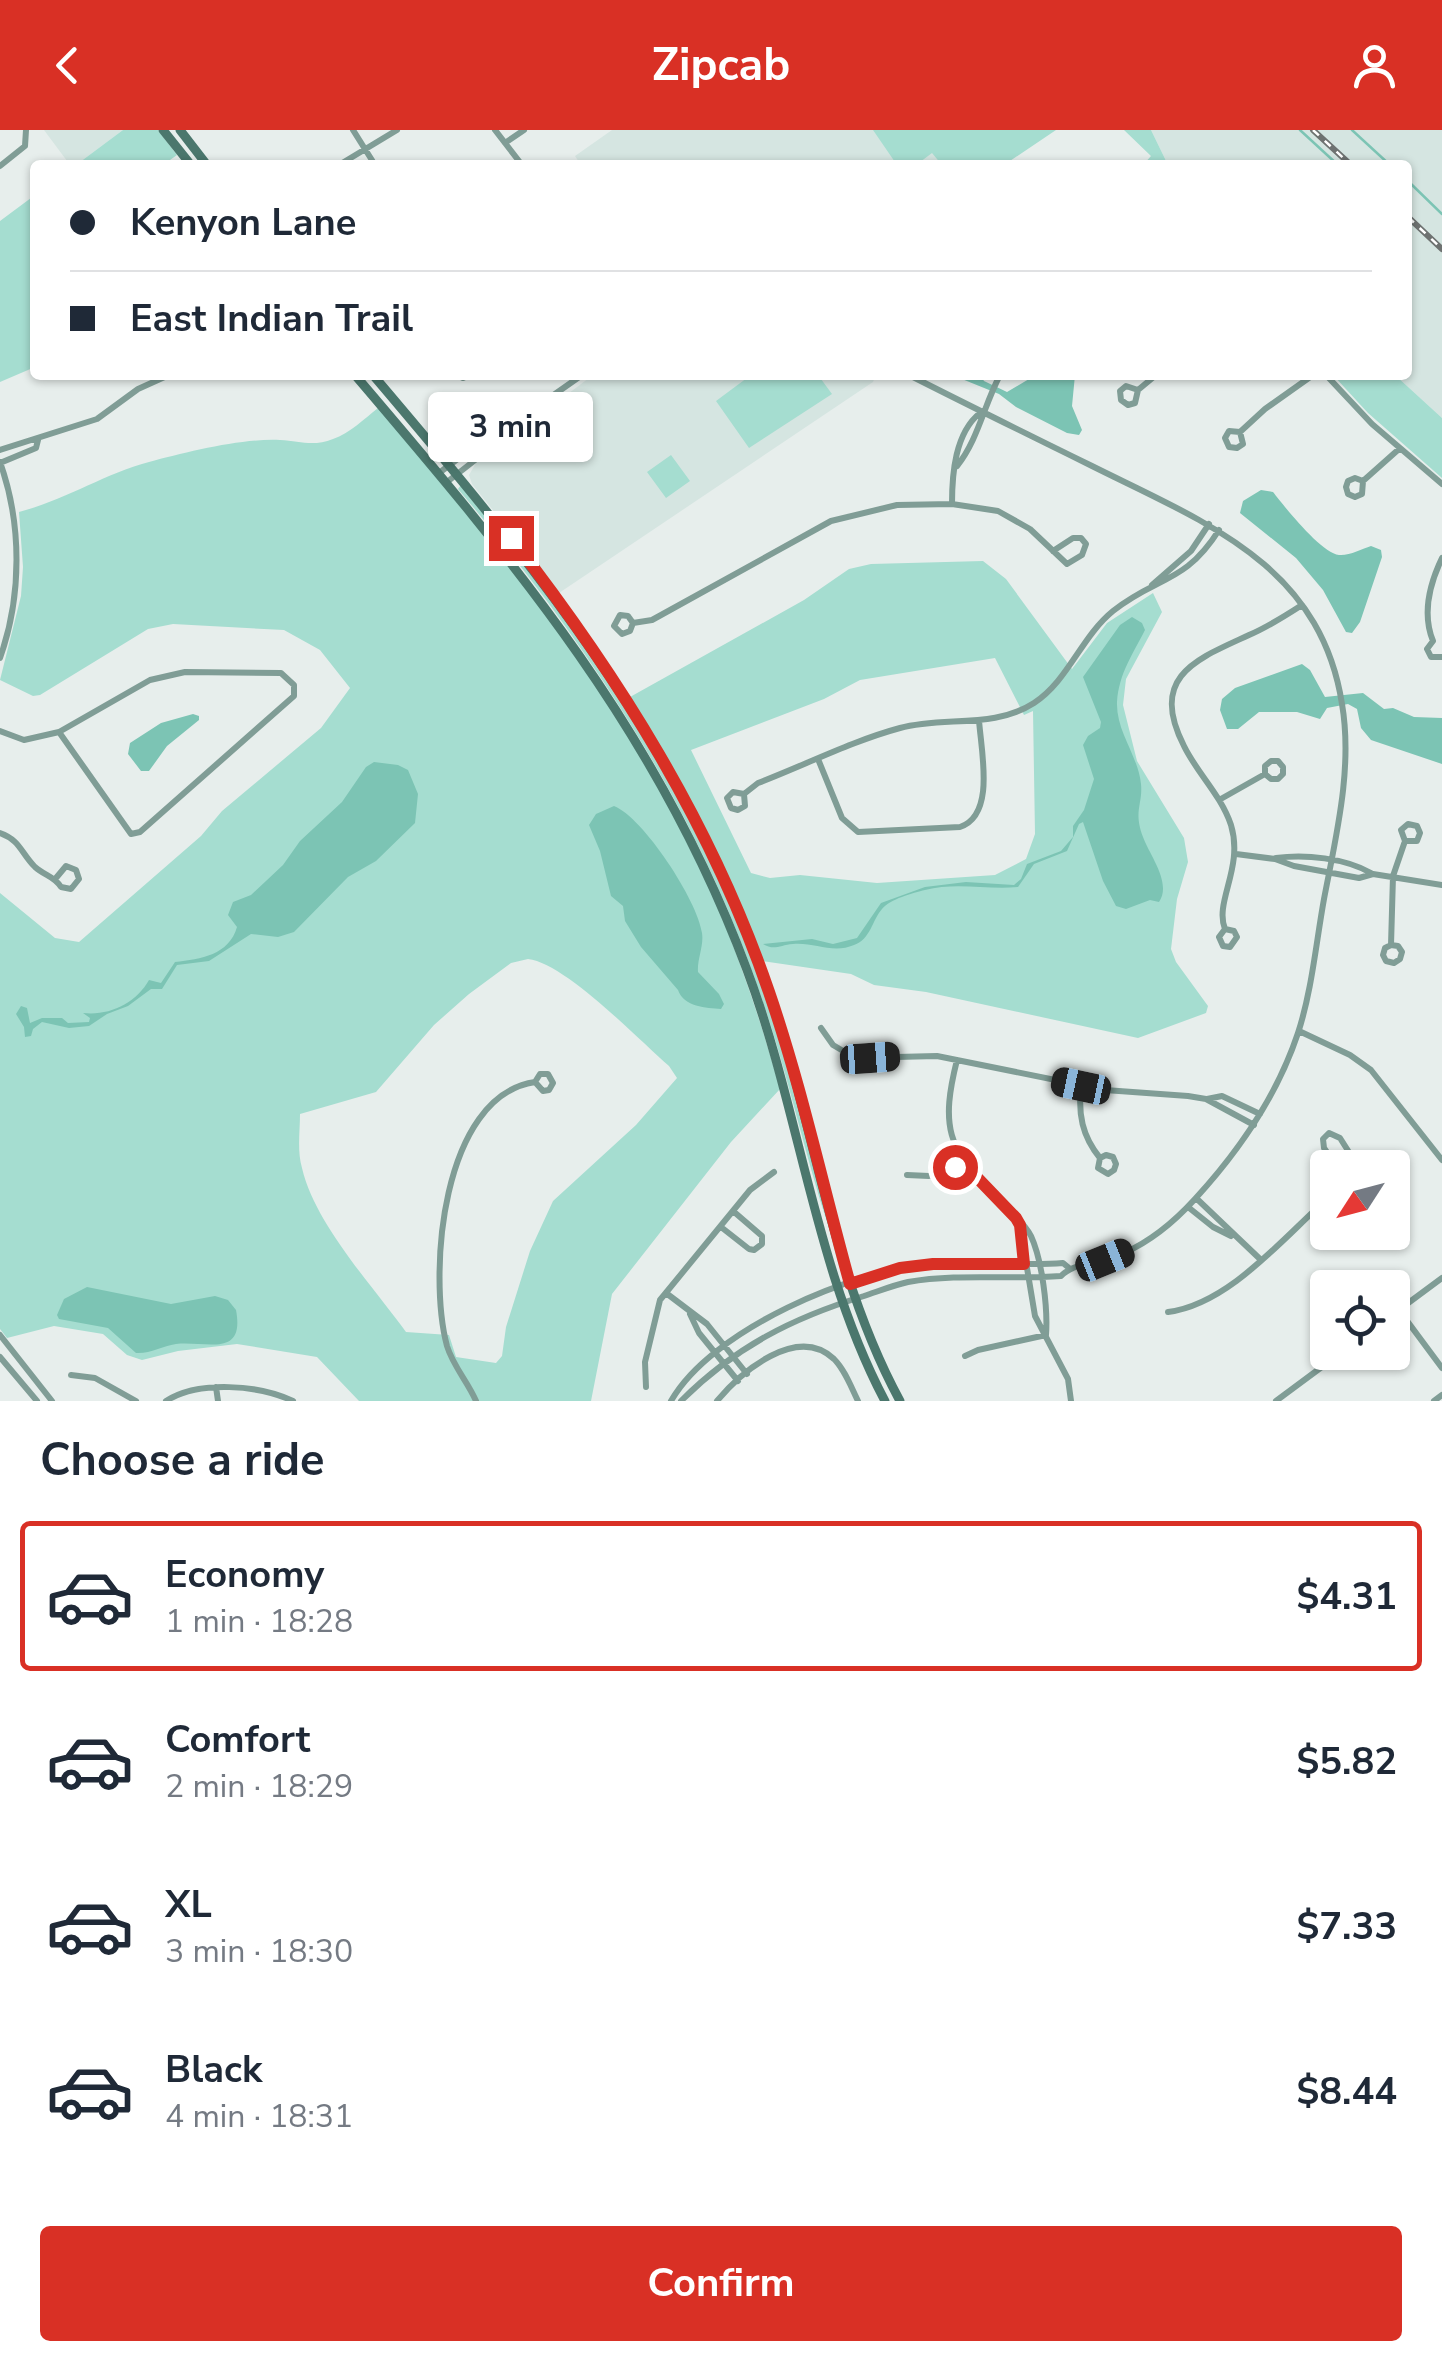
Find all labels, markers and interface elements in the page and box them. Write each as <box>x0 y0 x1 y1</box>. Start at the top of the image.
text: Zipcab <box>652 35 790 96</box>
icon: back <box>40 38 95 93</box>
icon: person <box>1347 38 1402 93</box>
text: Kenyon Lane <box>130 197 356 248</box>
text: East Indian Trail <box>130 293 413 344</box>
callout: 3 min <box>428 393 594 463</box>
text: 3 min <box>469 405 552 448</box>
route end <box>489 516 534 561</box>
car <box>839 1041 901 1075</box>
car <box>1049 1065 1113 1107</box>
route start <box>933 1145 978 1190</box>
north arrow <box>1310 1150 1410 1250</box>
map controls <box>1310 1150 1410 1370</box>
car <box>1072 1235 1138 1285</box>
button: locate <box>1310 1270 1410 1370</box>
text: Choose a ride <box>40 1430 325 1491</box>
text: Economy <box>165 1549 324 1600</box>
icon: car <box>45 1551 135 1641</box>
text: $4.31 <box>1296 1571 1397 1622</box>
text: 1 min · 18:28 <box>165 1600 353 1643</box>
text: Comfort <box>165 1714 310 1765</box>
icon: car <box>45 1716 135 1806</box>
text: $5.82 <box>1296 1736 1397 1787</box>
text: 2 min · 18:29 <box>165 1765 353 1808</box>
text: XL <box>165 1879 212 1930</box>
icon: car <box>45 1881 135 1971</box>
text: $7.33 <box>1296 1901 1397 1952</box>
text: 3 min · 18:30 <box>165 1930 353 1973</box>
text: Black <box>165 2044 262 2095</box>
icon: car <box>45 2046 135 2136</box>
text: $8.44 <box>1296 2066 1397 2117</box>
text: 4 min · 18:31 <box>165 2095 353 2138</box>
button: Confirm <box>40 2226 1402 2341</box>

